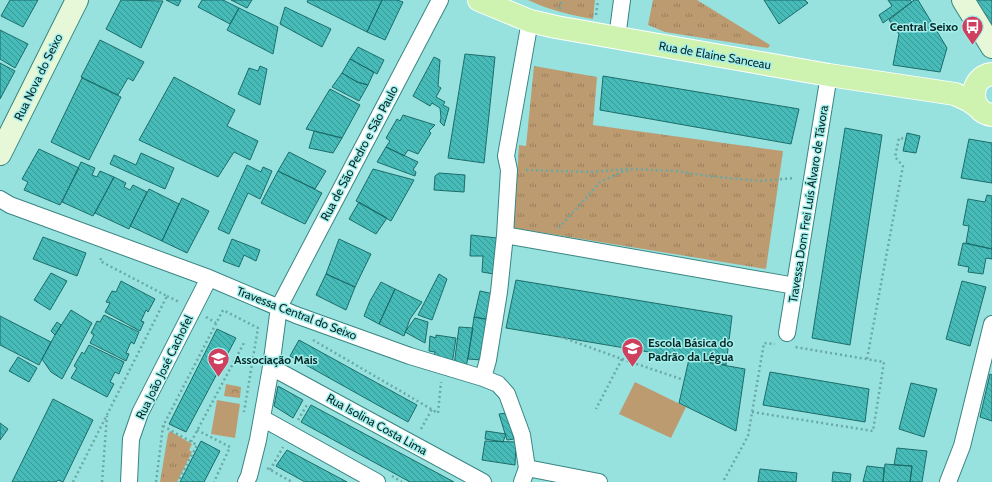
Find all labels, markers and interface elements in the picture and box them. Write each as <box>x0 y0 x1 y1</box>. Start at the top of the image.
bus stop icon: Central Seixo <box>960 13 986 46</box>
place label: Central Seixo <box>890 19 958 34</box>
street label: Rua Nova do Seixo <box>11 31 66 123</box>
street label: Rua de Elaine Sanceau <box>658 38 772 72</box>
street label: Rua de São Pedro e São Paulo <box>317 83 401 223</box>
street label: Travessa Dom Frei Luís Álvaro de Távora <box>785 104 831 304</box>
street label: Travessa Central do Seixo <box>235 283 360 343</box>
street label: Rua João José Cachofel <box>132 312 196 422</box>
place label: Escola Básica do Padrão da Légua <box>648 335 734 364</box>
school or university icon: Escola Básica do Padrão da Légua <box>620 336 646 369</box>
school or university icon: Associação Mais <box>206 346 232 379</box>
place label: Associação Mais <box>234 352 318 367</box>
street label: Rua Isolina Costa Lima <box>324 390 430 458</box>

